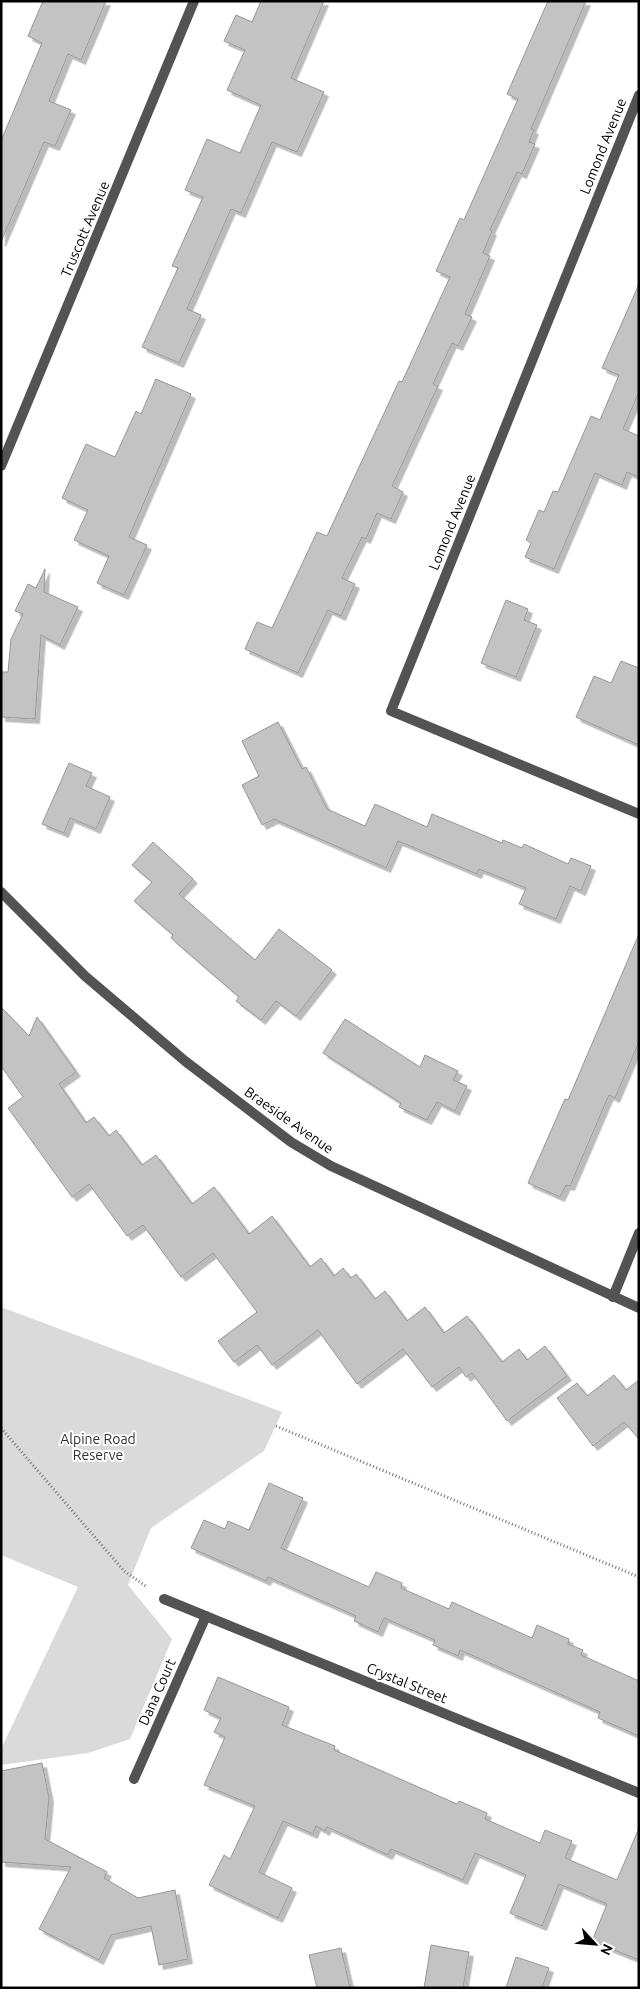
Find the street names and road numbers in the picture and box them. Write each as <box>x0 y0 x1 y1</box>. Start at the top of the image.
street label: Lomond Avenue <box>576 96 630 196</box>
street label: Truscott Avenue <box>58 179 112 279</box>
street label: Lomond Avenue <box>425 472 479 572</box>
street label: Braeside Avenue <box>241 1083 337 1157</box>
street label: Dana Court <box>135 1656 179 1728</box>
street label: Crystal Street <box>364 1660 450 1707</box>

